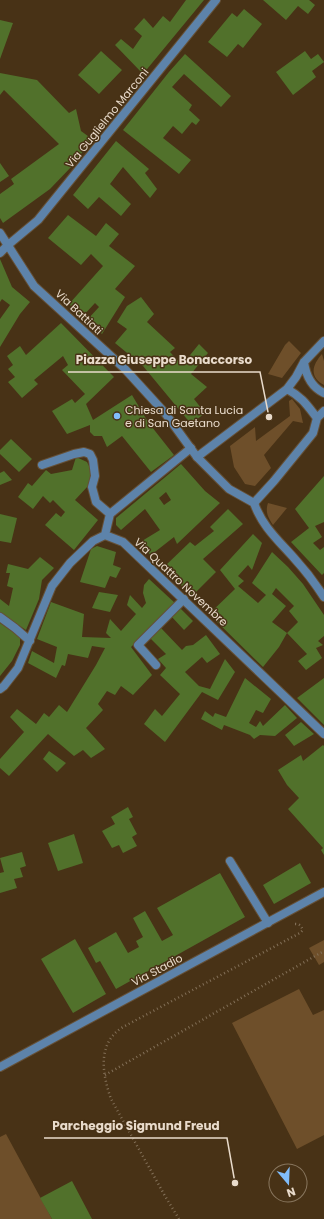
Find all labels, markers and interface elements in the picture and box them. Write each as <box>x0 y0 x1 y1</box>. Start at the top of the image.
street label: Via Guglielmo Marconi <box>62 64 152 171</box>
street label: Via Battiati <box>52 286 106 338</box>
callout: Piazza Giuseppe Bonaccorso <box>68 348 260 372</box>
text: Piazza Giuseppe Bonaccorso <box>76 351 253 368</box>
place label: Chiesa di Santa Lucia e di San Gaetano <box>125 402 243 431</box>
marker: Chiesa di Santa Lucia e di San Gaetano <box>112 411 122 421</box>
street label: Via Quattro Novembre <box>130 534 232 630</box>
street label: Via Stadio <box>129 950 185 990</box>
callout: Parcheggio Sigmund Freud <box>44 1114 227 1138</box>
text: Parcheggio Sigmund Freud <box>52 1117 220 1134</box>
north arrow <box>268 1163 308 1203</box>
text: N <box>285 1184 298 1201</box>

